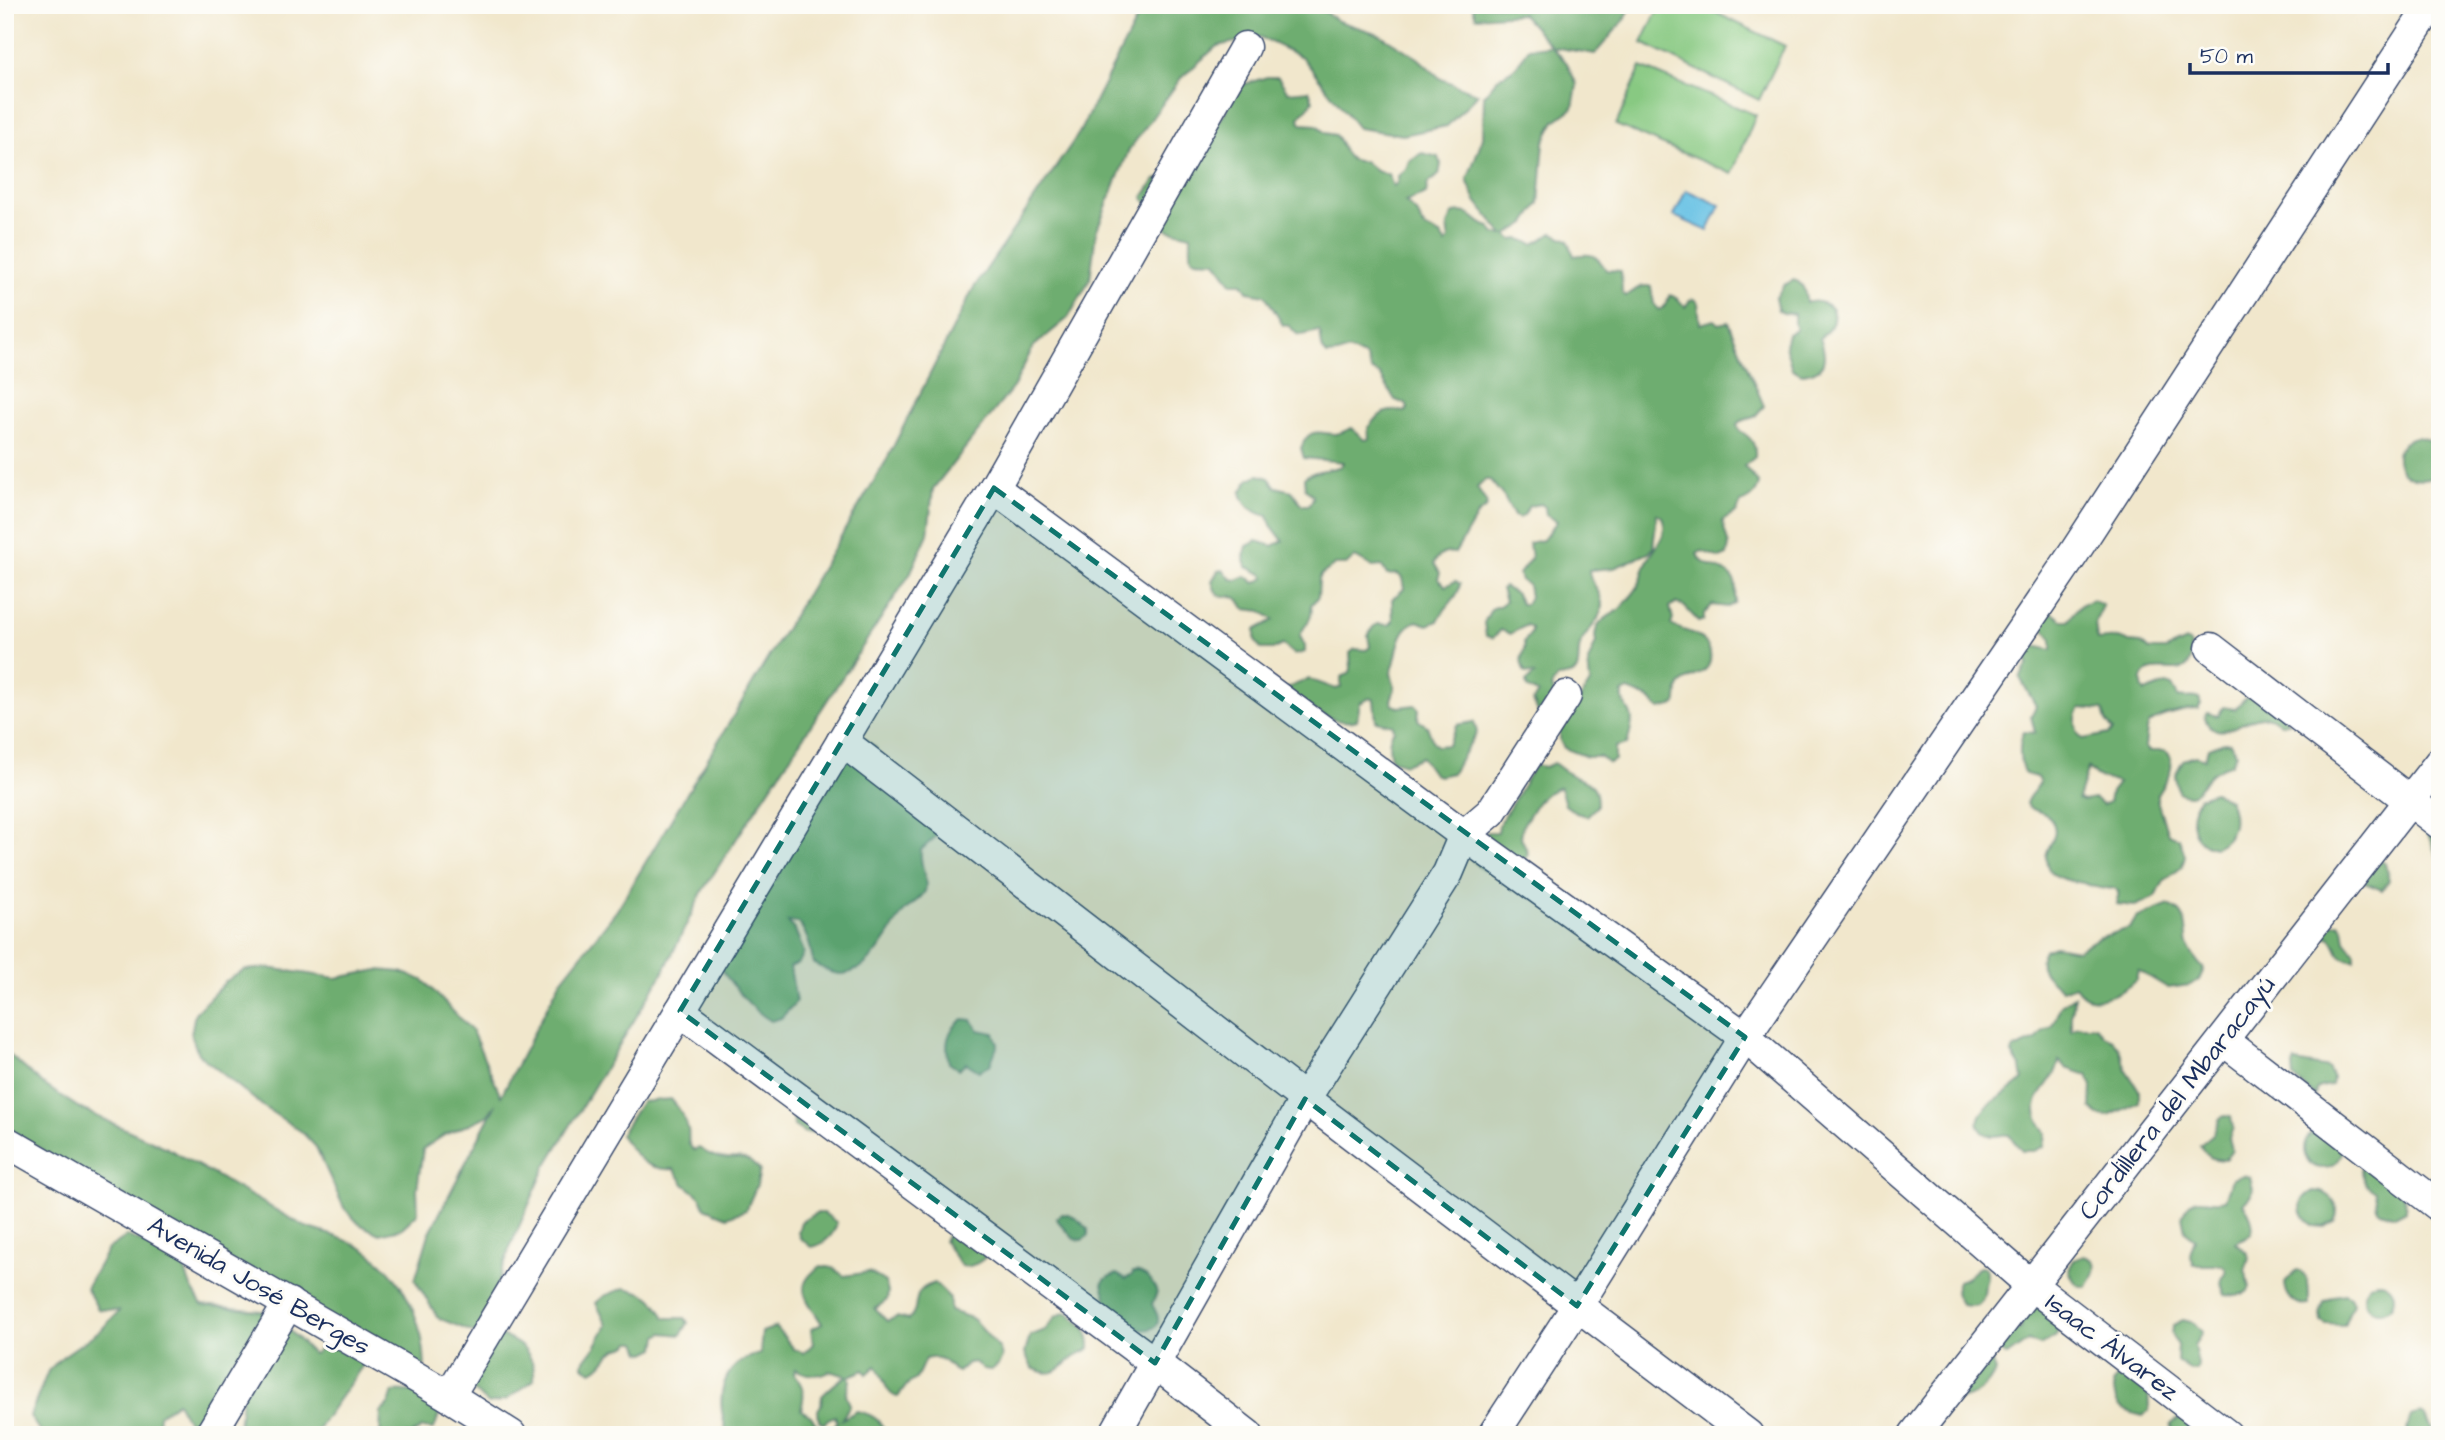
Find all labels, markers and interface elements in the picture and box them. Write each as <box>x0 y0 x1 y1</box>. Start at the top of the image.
scale bar <box>2190 32 2387 76</box>
text: 50 m <box>2200 42 2254 71</box>
street label: Cordillera del Mbaracayú <box>2070 968 2285 1229</box>
street label: Avenida José Berges <box>140 1208 377 1366</box>
street label: Isaac Álvarez <box>2038 1285 2186 1409</box>

